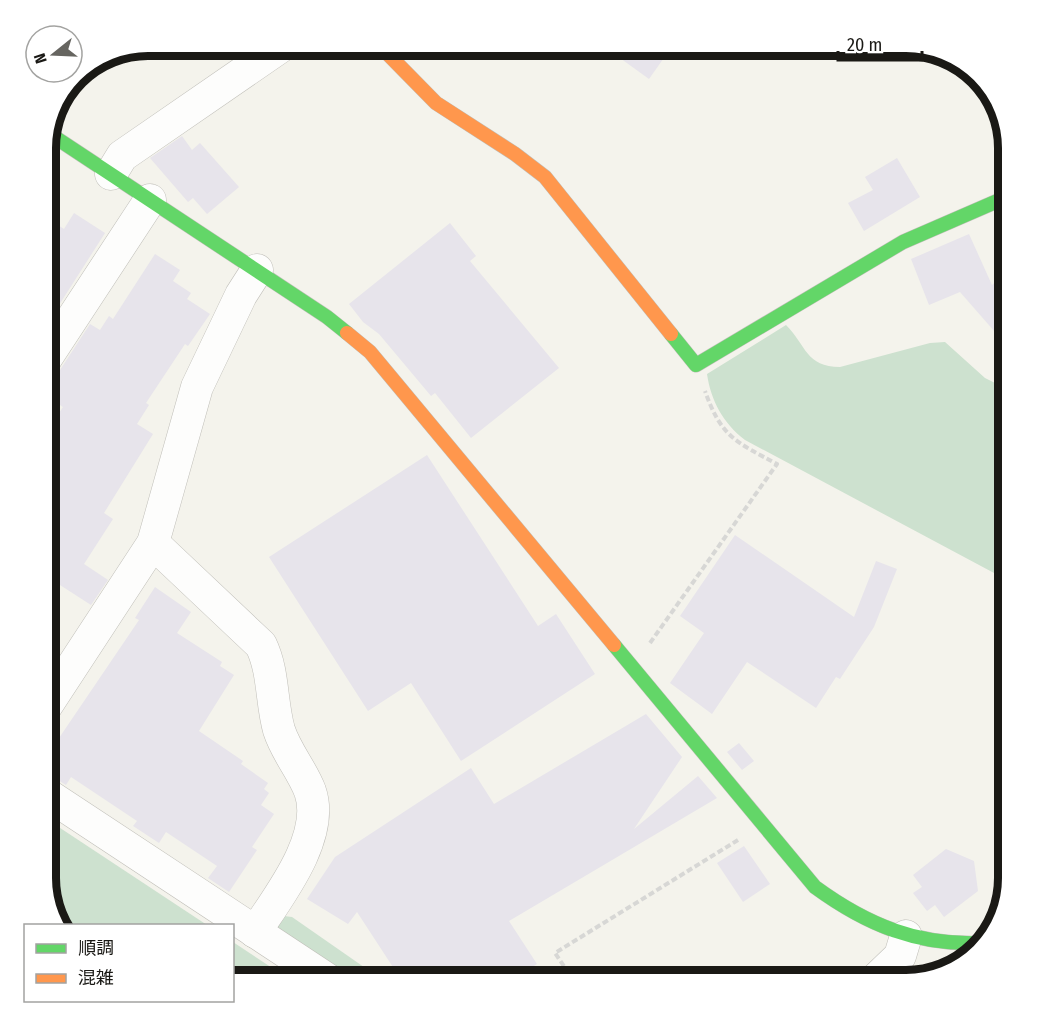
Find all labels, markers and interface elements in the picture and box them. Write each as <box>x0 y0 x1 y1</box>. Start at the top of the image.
north arrow <box>24 24 84 84</box>
scale bar <box>838 24 922 62</box>
text: 20 m <box>847 34 882 56</box>
text: N <box>30 51 51 66</box>
legend <box>24 924 234 1002</box>
text: 順調 <box>78 937 114 959</box>
text: 混雑 <box>78 967 114 989</box>

